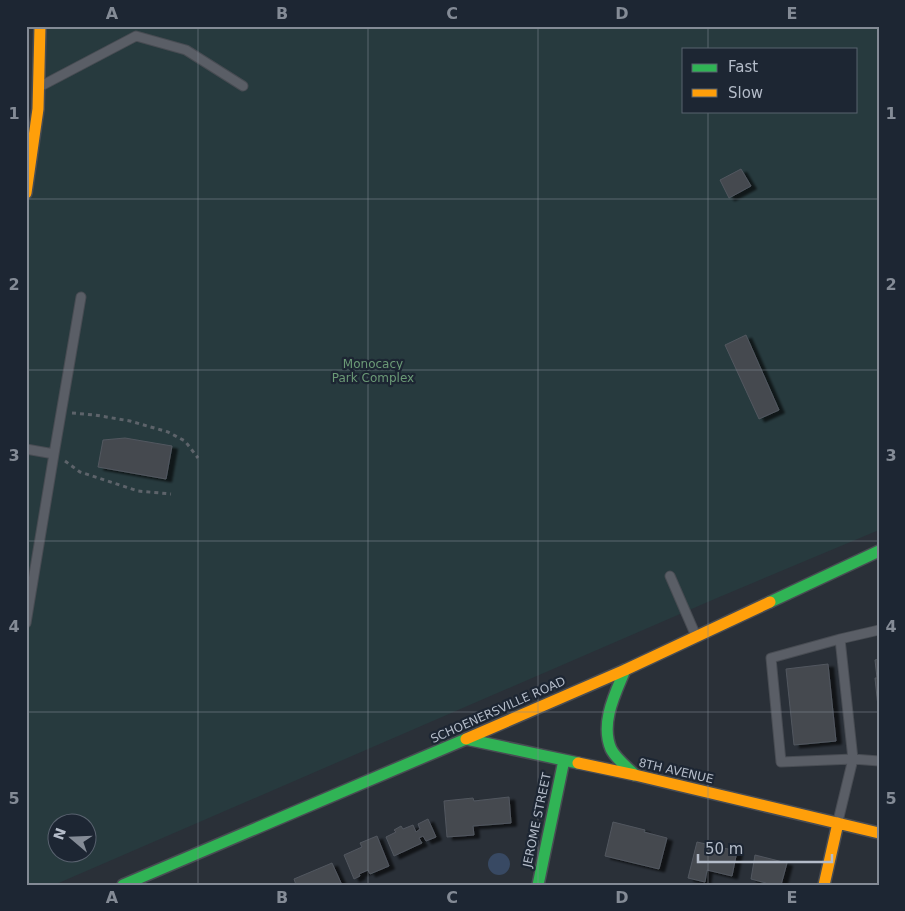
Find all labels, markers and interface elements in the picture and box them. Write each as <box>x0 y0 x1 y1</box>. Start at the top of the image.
text: A <box>106 4 119 23</box>
text: B <box>276 4 288 23</box>
text: C <box>446 4 458 23</box>
text: D <box>615 4 629 23</box>
text: E <box>787 4 797 23</box>
legend <box>682 48 858 112</box>
text: Fast <box>728 58 758 76</box>
text: Slow <box>728 84 763 102</box>
text: 1 <box>8 104 20 123</box>
text: 1 <box>885 104 897 123</box>
text: 2 <box>8 275 20 294</box>
text: 2 <box>885 275 897 294</box>
park label: Monocacy Park Complex <box>332 357 414 385</box>
text: 3 <box>8 446 20 465</box>
text: 3 <box>885 446 897 465</box>
text: 4 <box>8 617 20 636</box>
text: 4 <box>885 617 897 636</box>
street label: SCHOENERSVILLE ROAD <box>428 674 568 746</box>
street label: 8TH AVENUE <box>637 756 715 786</box>
street label: JEROME STREET <box>520 771 554 870</box>
text: 5 <box>8 789 20 808</box>
text: 5 <box>885 789 897 808</box>
north arrow <box>48 814 98 864</box>
text: N <box>50 826 69 842</box>
scale bar <box>698 831 831 863</box>
text: 50 m <box>705 840 743 858</box>
text: A <box>106 888 119 907</box>
text: B <box>276 888 288 907</box>
text: C <box>446 888 458 907</box>
text: D <box>615 888 629 907</box>
text: E <box>787 888 797 907</box>

